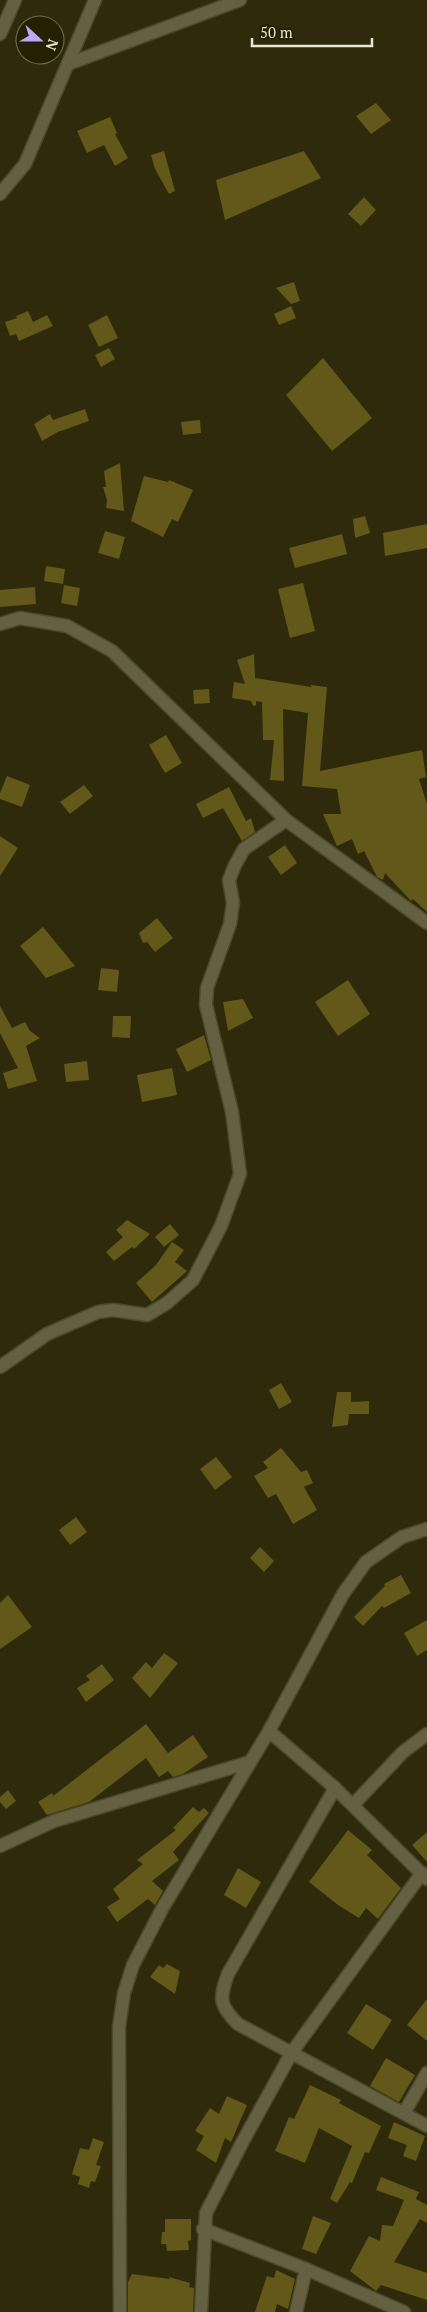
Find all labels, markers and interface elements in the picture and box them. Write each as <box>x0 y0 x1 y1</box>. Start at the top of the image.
north arrow <box>15 15 65 65</box>
scale bar <box>252 15 372 47</box>
text: 50 m <box>260 22 293 42</box>
text: N <box>42 36 63 54</box>

